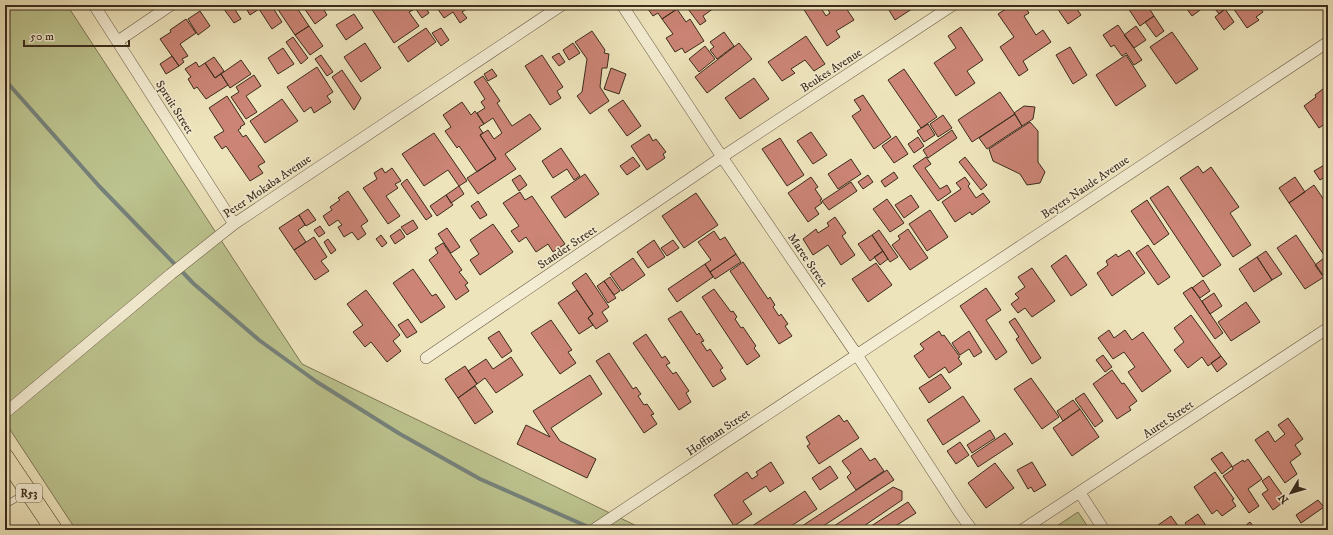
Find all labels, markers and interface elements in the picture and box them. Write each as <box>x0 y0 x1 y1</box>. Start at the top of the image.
scale bar <box>24 22 129 48</box>
text: 50 m <box>30 29 54 44</box>
street label: Beukes Avenue <box>798 45 865 96</box>
street label: Spruit Street <box>152 78 197 137</box>
street label: Peter Mokaba Avenue <box>220 151 314 221</box>
street label: Beyers Naude Avenue <box>1038 152 1132 222</box>
street label: Stander Street <box>535 222 600 273</box>
street label: Maree Street <box>784 231 831 290</box>
street label: Auret Street <box>1140 397 1197 442</box>
street label: Hoffman Street <box>684 405 753 459</box>
north arrow <box>1271 473 1311 513</box>
road number: R53 <box>16 484 42 502</box>
text: N <box>1276 491 1292 506</box>

